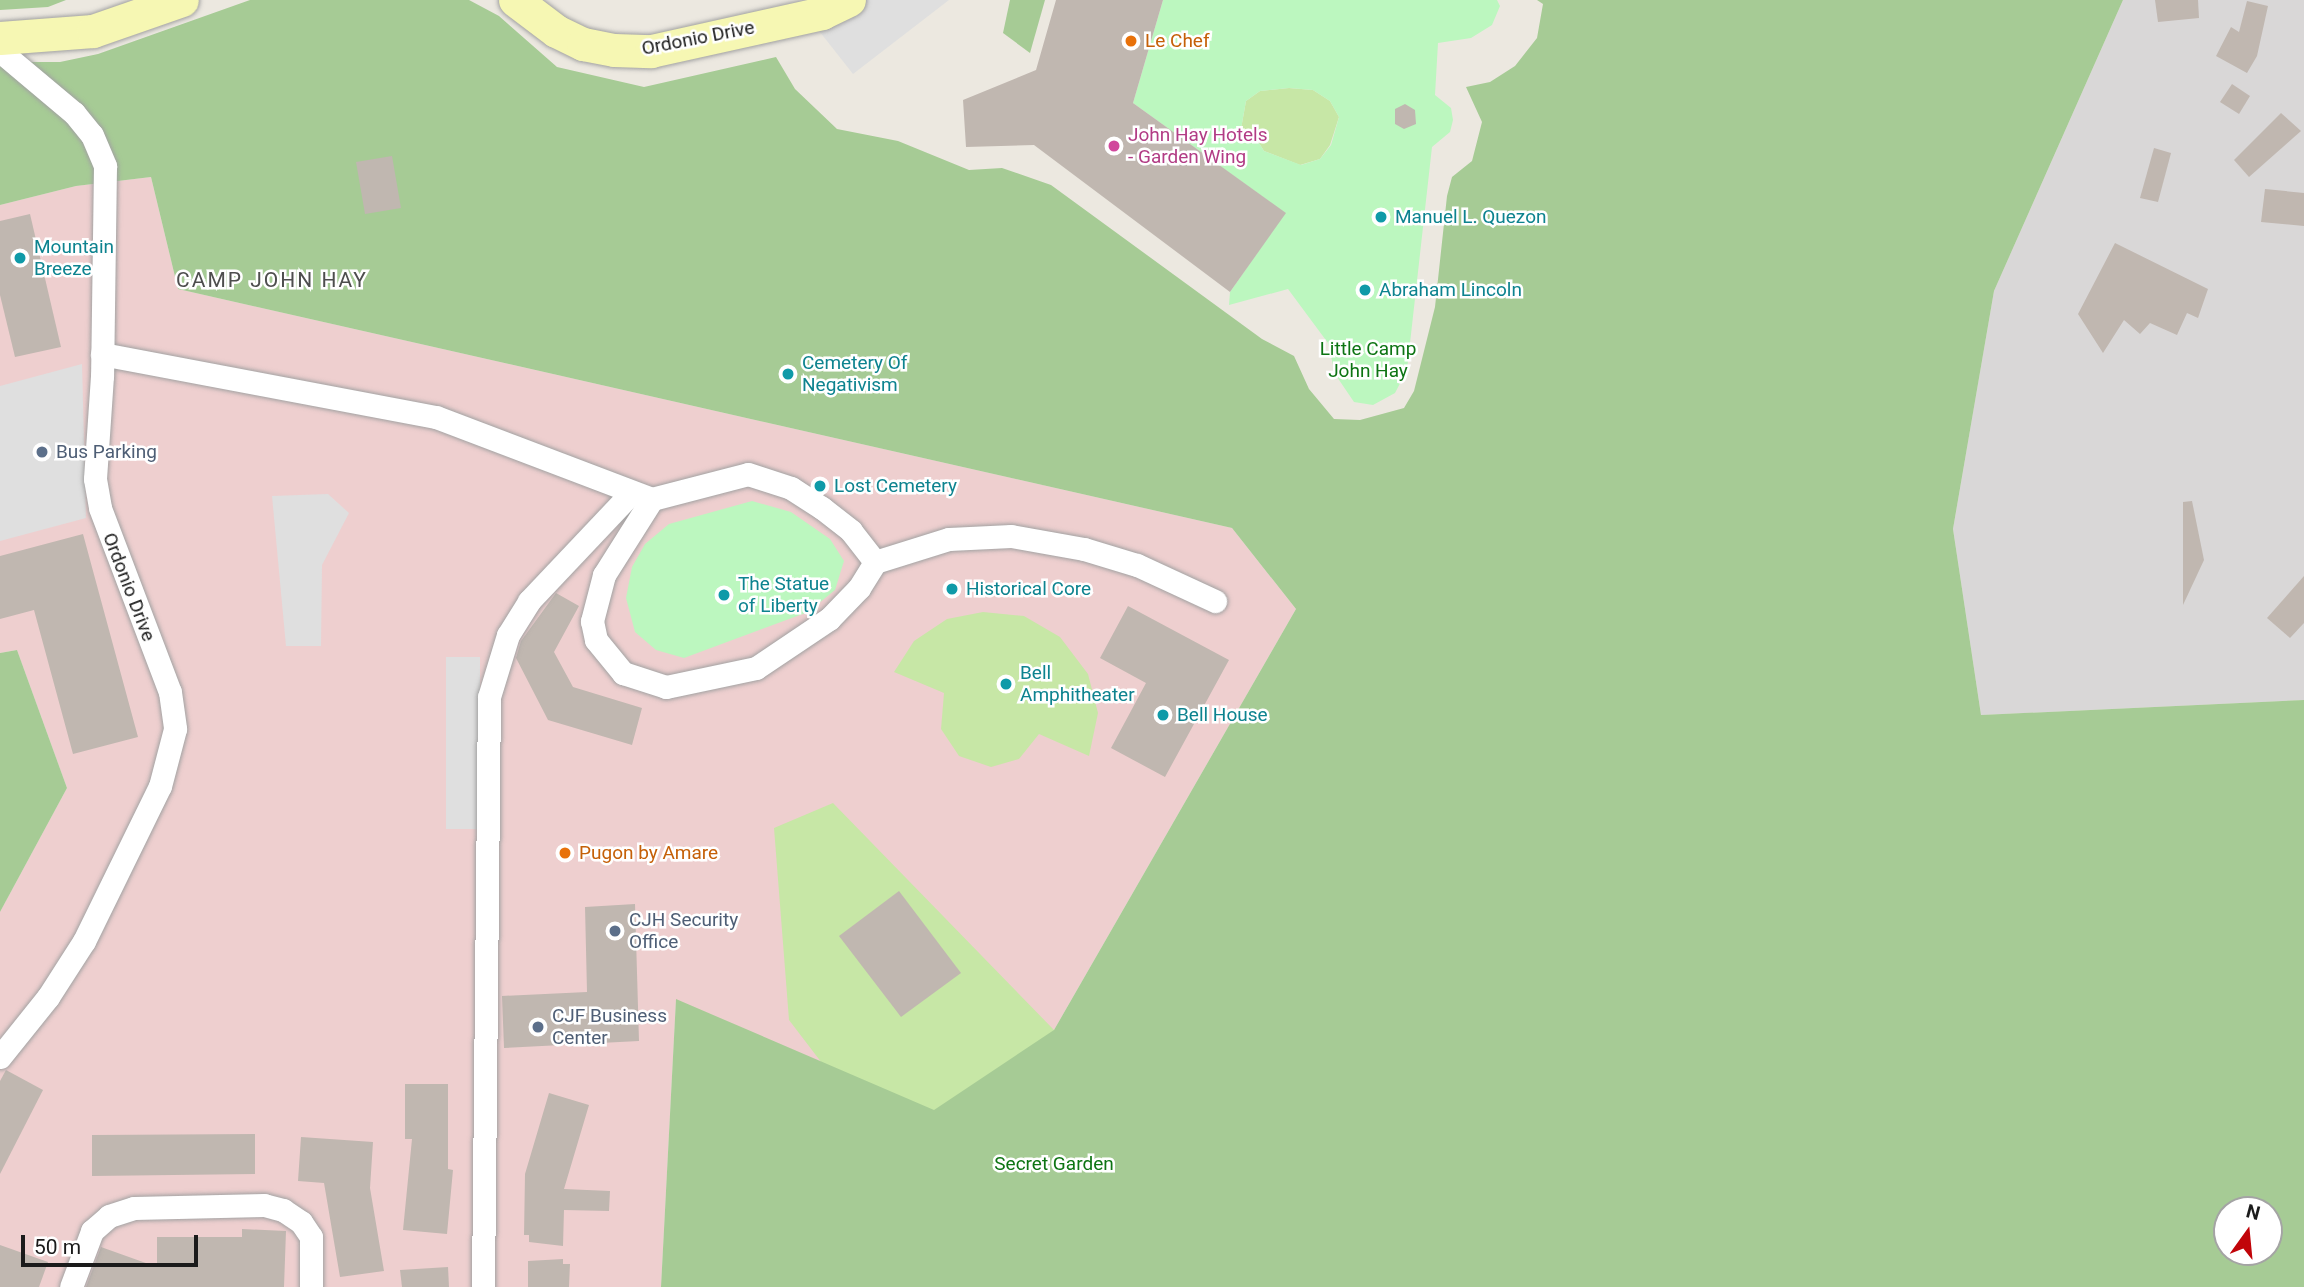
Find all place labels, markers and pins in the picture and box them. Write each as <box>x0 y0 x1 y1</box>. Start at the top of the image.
place label: Le Chef <box>1145 30 1210 52</box>
marker: Le Chef <box>1123 33 1139 49</box>
place label: John Hay Hotels - Garden Wing <box>1128 124 1268 168</box>
marker: John Hay Hotels - Garden Wing <box>1106 138 1122 154</box>
place label: Manuel L. Quezon <box>1395 206 1546 228</box>
marker: Manuel L. Quezon <box>1373 209 1389 225</box>
place label: Mountain Breeze <box>34 236 114 280</box>
marker: Mountain Breeze <box>12 250 28 266</box>
place label: Abraham Lincoln <box>1379 279 1522 301</box>
marker: Abraham Lincoln <box>1357 282 1373 298</box>
place label: Cemetery Of Negativism <box>802 352 907 396</box>
marker: Cemetery Of Negativism <box>780 366 796 382</box>
place label: Bus Parking <box>56 441 157 463</box>
marker: Bus Parking <box>34 444 50 460</box>
place label: Lost Cemetery <box>834 475 957 497</box>
marker: Lost Cemetery <box>812 478 828 494</box>
place label: The Statue of Liberty <box>738 573 829 617</box>
place label: Historical Core <box>966 578 1091 600</box>
marker: Historical Core <box>944 581 960 597</box>
marker: The Statue of Liberty <box>716 587 732 603</box>
place label: Bell Amphitheater <box>1020 662 1135 706</box>
marker: Bell Amphitheater <box>998 676 1014 692</box>
place label: Bell House <box>1177 704 1268 726</box>
marker: Bell House <box>1155 707 1171 723</box>
place label: Pugon by Amare <box>579 842 718 864</box>
marker: Pugon by Amare <box>557 845 573 861</box>
place label: CJH Security Office <box>629 909 738 953</box>
marker: CJH Security Office <box>607 923 623 939</box>
place label: CJF Business Center <box>552 1005 667 1049</box>
marker: CJF Business Center <box>530 1019 546 1035</box>

